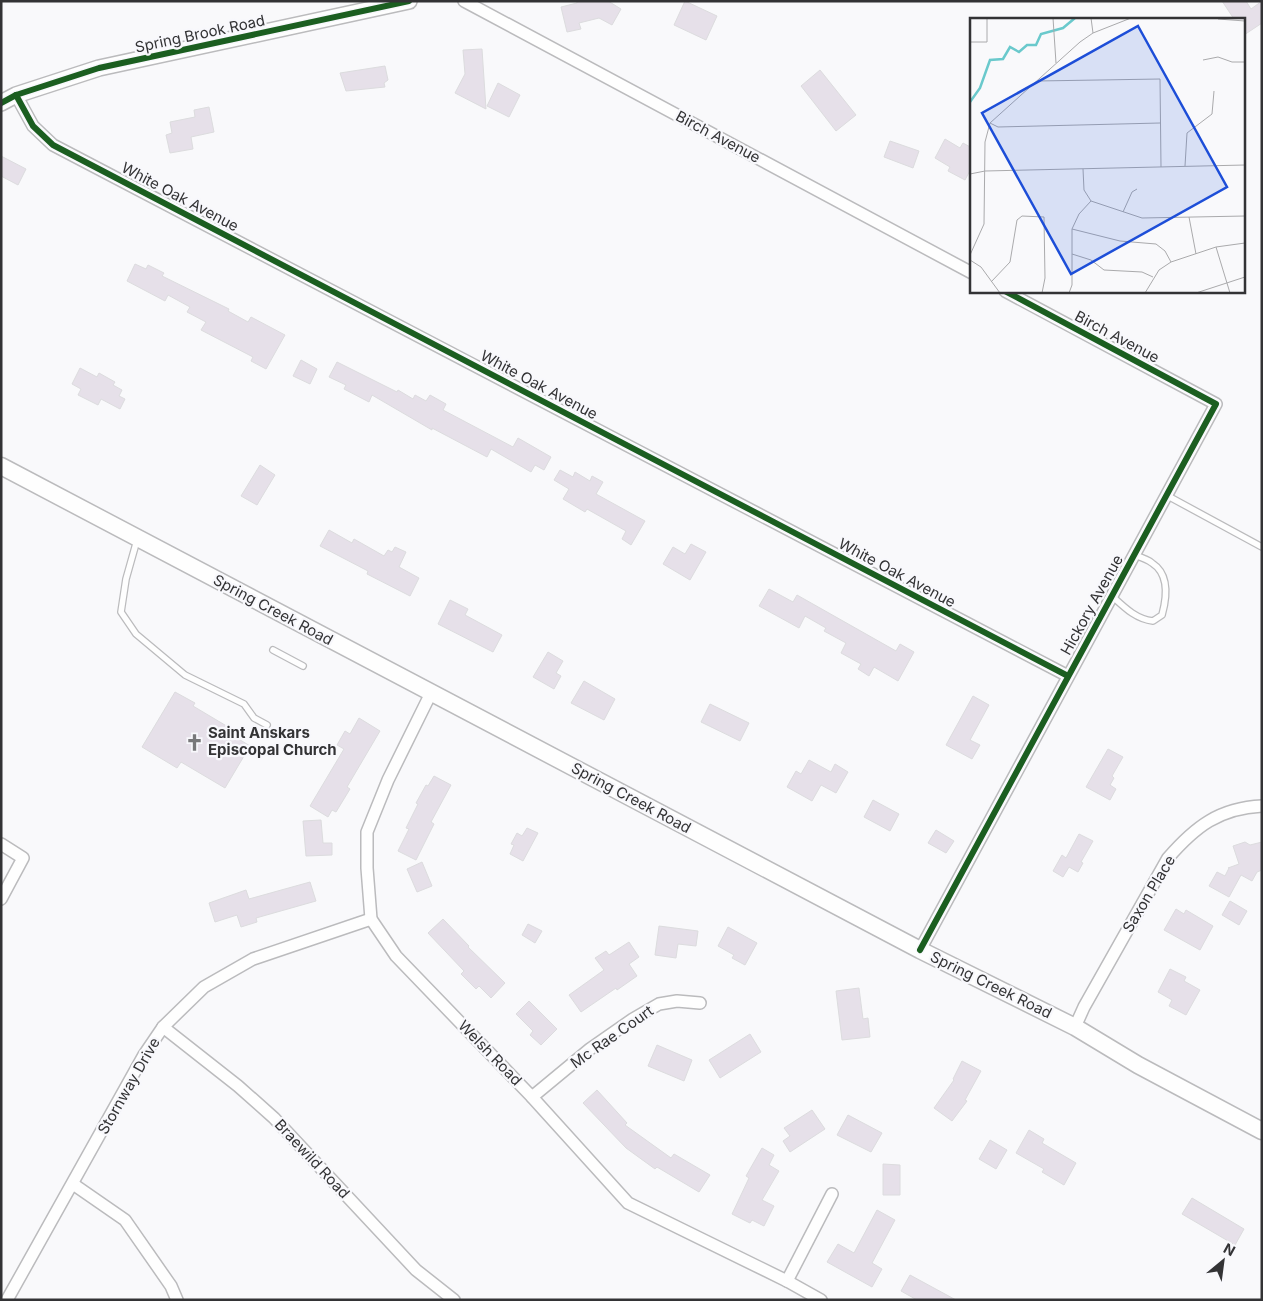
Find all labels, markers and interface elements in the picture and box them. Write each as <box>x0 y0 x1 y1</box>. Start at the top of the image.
street label: Spring Brook Road <box>133 10 267 57</box>
inset map <box>970 18 1246 292</box>
street label: Birch Avenue <box>673 106 764 167</box>
street label: White Oak Avenue <box>118 158 242 235</box>
street label: Birch Avenue <box>1072 306 1163 367</box>
street label: White Oak Avenue <box>477 346 601 423</box>
street label: White Oak Avenue <box>835 534 959 611</box>
street label: Hickory Avenue <box>1056 551 1127 658</box>
street label: Spring Creek Road <box>210 570 336 649</box>
place label: Saint Anskars Episcopal Church <box>208 723 337 759</box>
church icon: Saint Anskars Episcopal Church <box>184 732 204 752</box>
street label: Spring Creek Road <box>568 758 694 837</box>
street label: Saxon Place <box>1118 852 1179 936</box>
street label: Spring Creek Road <box>927 947 1055 1022</box>
street label: Mc Rae Court <box>567 1001 657 1072</box>
street label: Welsh Road <box>454 1016 526 1089</box>
street label: Stornway Drive <box>93 1034 164 1137</box>
street label: Braewild Road <box>271 1115 354 1202</box>
north arrow <box>1198 1236 1248 1286</box>
text: N <box>1221 1239 1238 1259</box>

